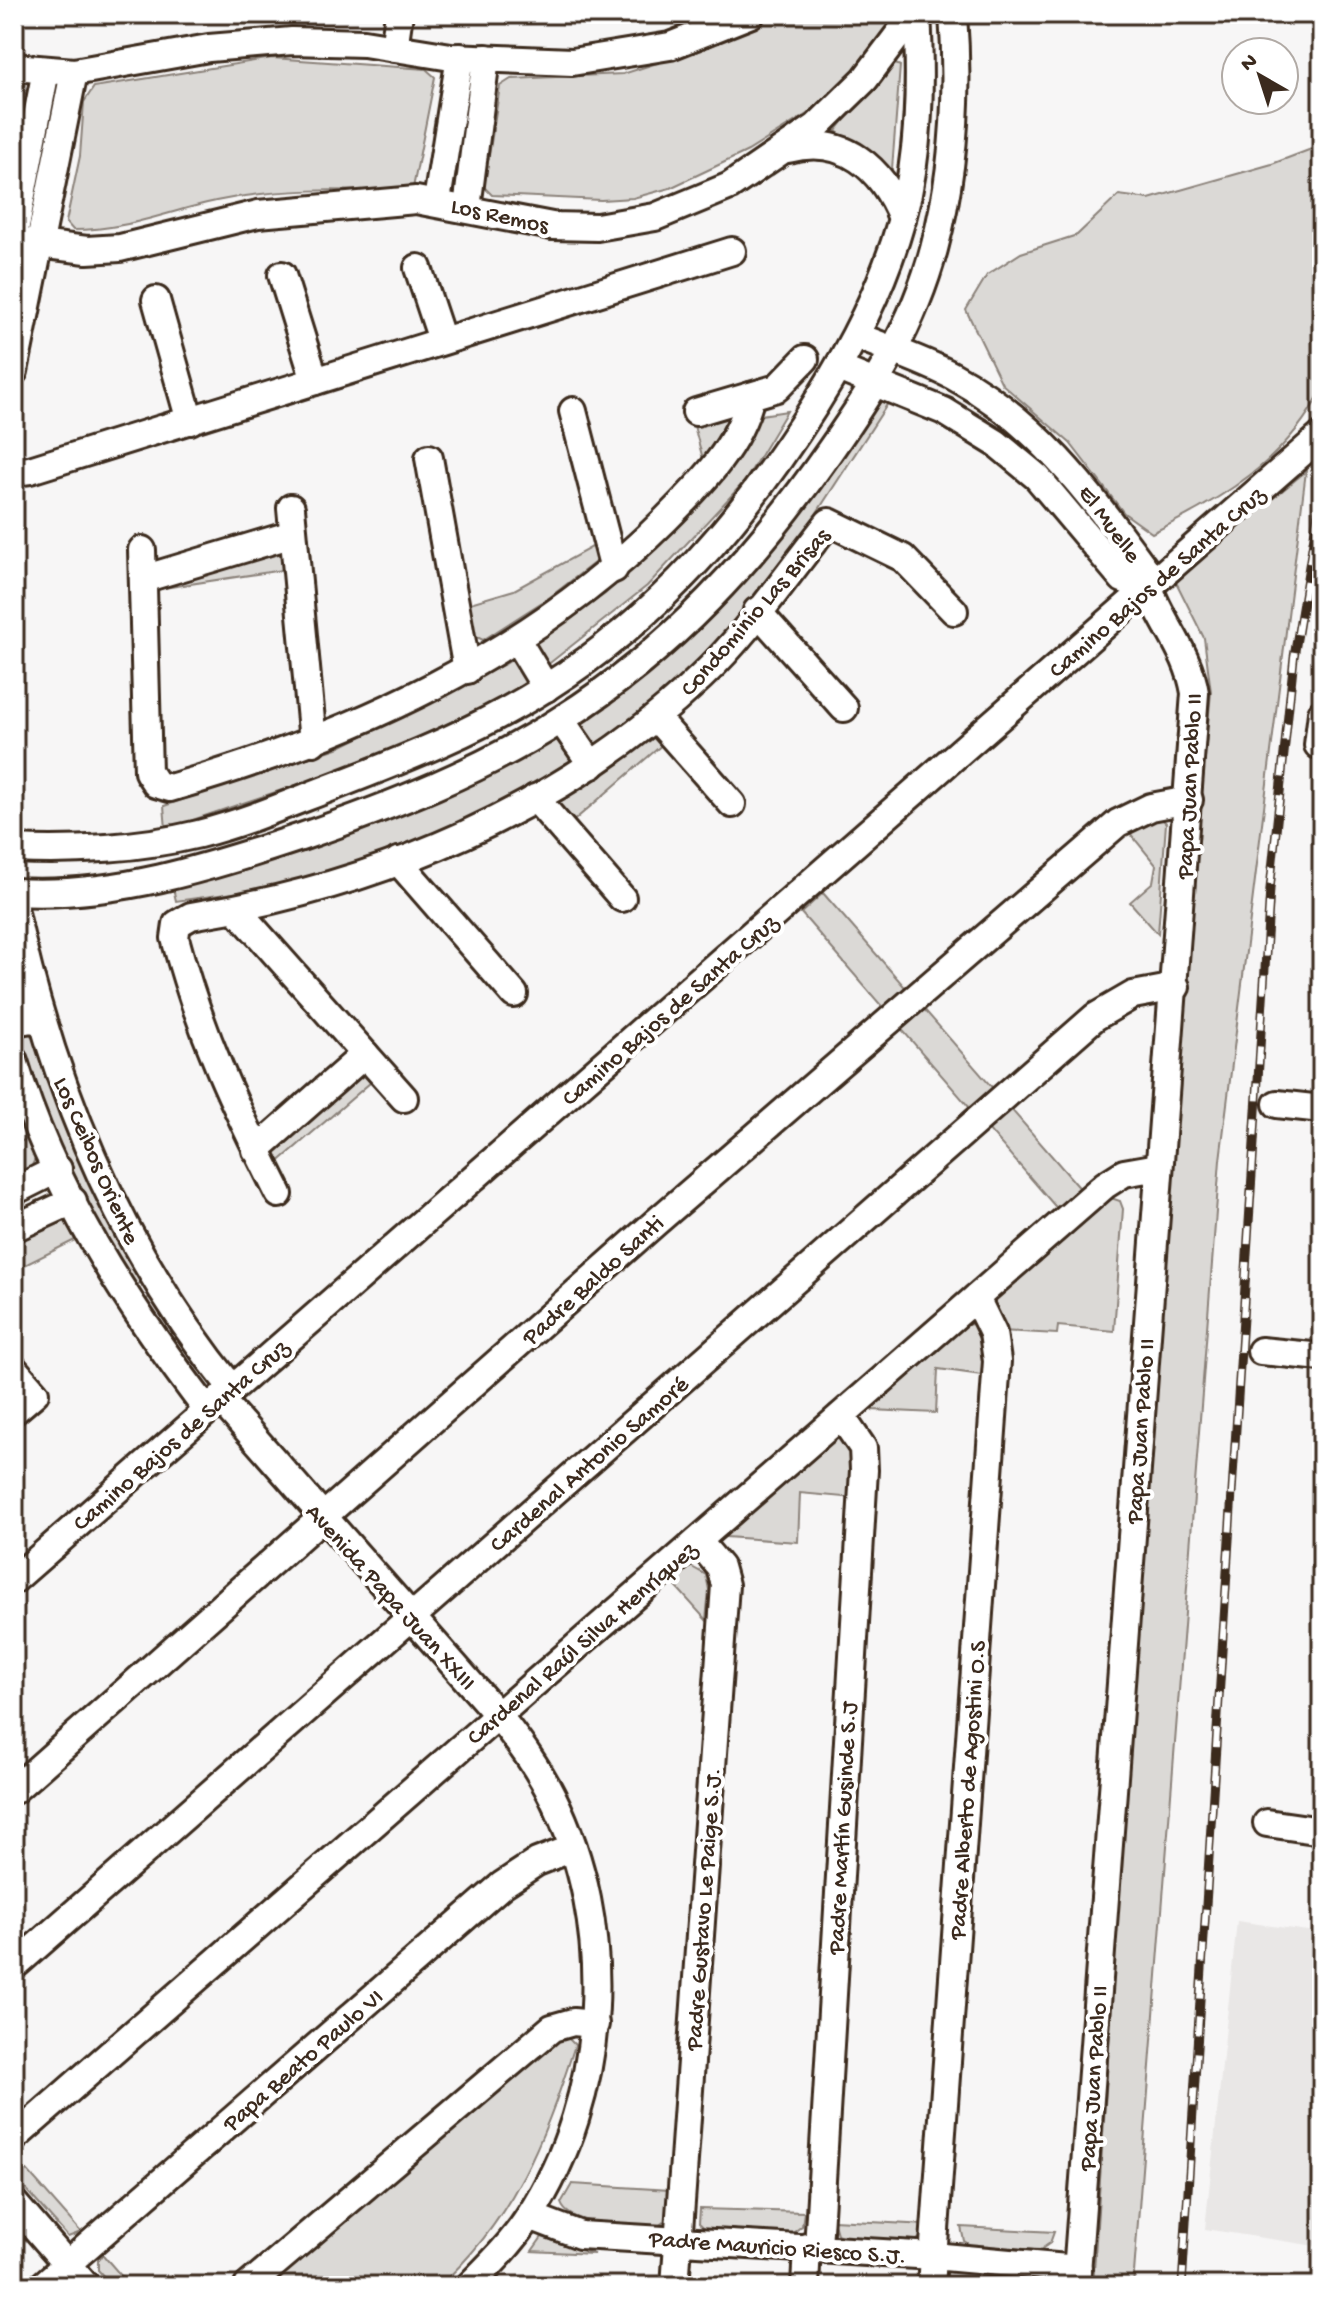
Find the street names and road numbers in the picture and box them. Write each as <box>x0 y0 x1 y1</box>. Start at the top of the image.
street label: Los Remos <box>448 193 552 242</box>
street label: El Muelle <box>1070 480 1146 570</box>
street label: Camino Bajos de Santa Cruz <box>1044 481 1274 686</box>
street label: Condominio Las Brisas <box>676 522 839 704</box>
street label: Papa Juan Pablo II <box>1172 693 1211 881</box>
street label: Camino Bajos de Santa Cruz <box>557 909 787 1114</box>
street label: Los Ceibos Oriente <box>45 1073 145 1250</box>
street label: Padre Baldo Santi <box>517 1210 671 1354</box>
street label: Camino Bajos de Santa Cruz <box>68 1334 298 1539</box>
street label: Papa Juan Pablo II <box>1121 1337 1163 1526</box>
street label: Cardenal Antonio Samoré <box>485 1371 696 1560</box>
street label: Avenida Papa Juan XXIII <box>298 1499 481 1698</box>
street label: Cardenal Raúl Silva Henríquez <box>462 1536 706 1753</box>
street label: Padre Alberto de Agostini O.S <box>945 1639 994 1942</box>
street label: Padre Martín Gusinde S.J <box>823 1700 866 1956</box>
street label: Padre Gustavo Le Paige S.J. <box>681 1767 730 2053</box>
street label: Papa Beato Paulo VI <box>217 1984 391 2140</box>
street label: Papa Juan Pablo II <box>1074 1984 1116 2173</box>
street label: Padre Mauricio Riesco S.J. <box>647 2226 907 2273</box>

